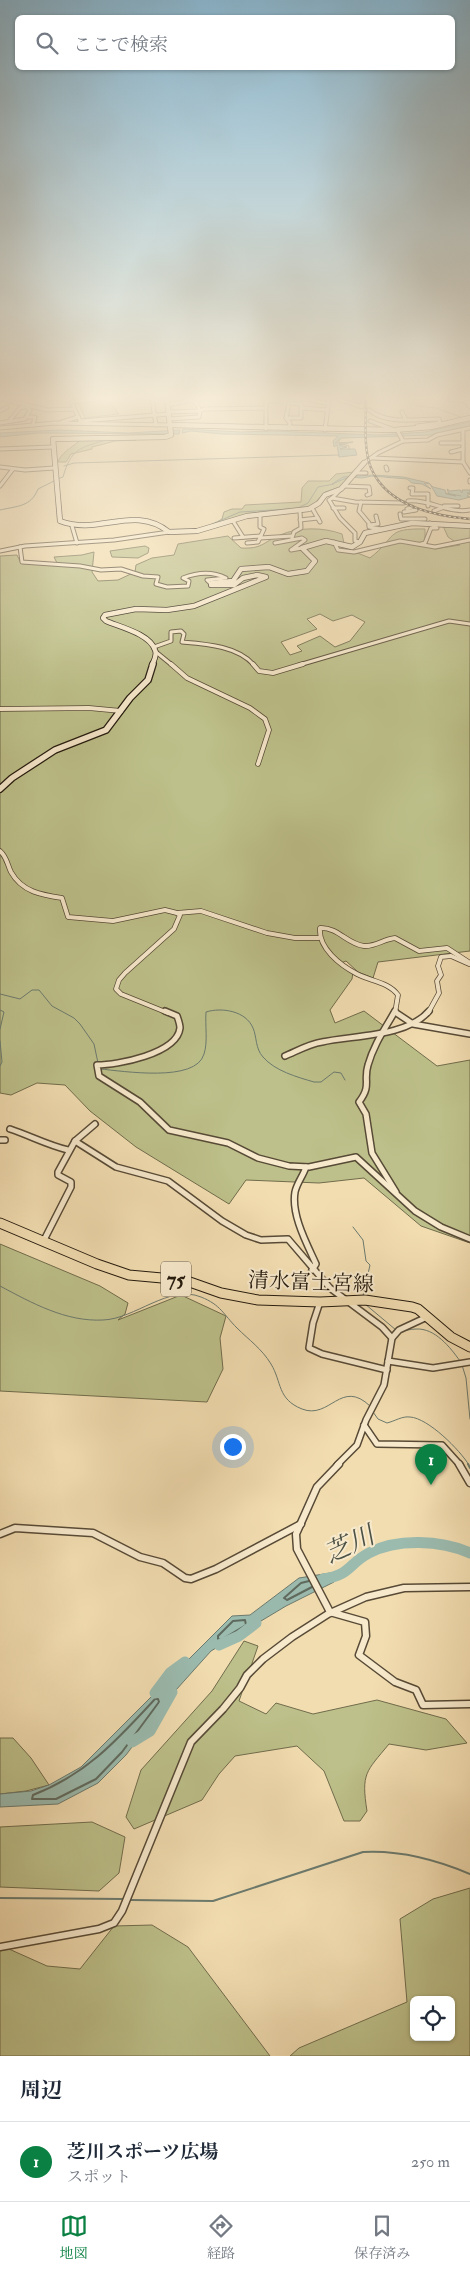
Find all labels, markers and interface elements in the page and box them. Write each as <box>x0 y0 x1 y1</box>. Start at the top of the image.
search box <box>15 15 455 70</box>
icon: search <box>33 29 61 57</box>
text: ここで検索 <box>73 33 168 57</box>
road number: 75 <box>161 1262 191 1296</box>
street label: 清水富士宮線 <box>248 1267 374 1298</box>
your location <box>220 1434 246 1460</box>
pin: 1 <box>415 1444 447 1485</box>
water label: 芝川 <box>319 1518 382 1570</box>
map controls <box>410 1996 455 2041</box>
button: locate <box>410 1996 455 2041</box>
text: 周辺 <box>20 2077 62 2104</box>
text: 芝川スポーツ広場 <box>67 2140 218 2164</box>
text: 1 <box>33 2152 39 2172</box>
text: 250 m <box>411 2152 450 2172</box>
text: スポット <box>67 2167 131 2187</box>
tab: 地図 <box>60 2212 88 2262</box>
tab: 経路 <box>207 2212 235 2262</box>
tab: 保存済み <box>354 2212 410 2262</box>

